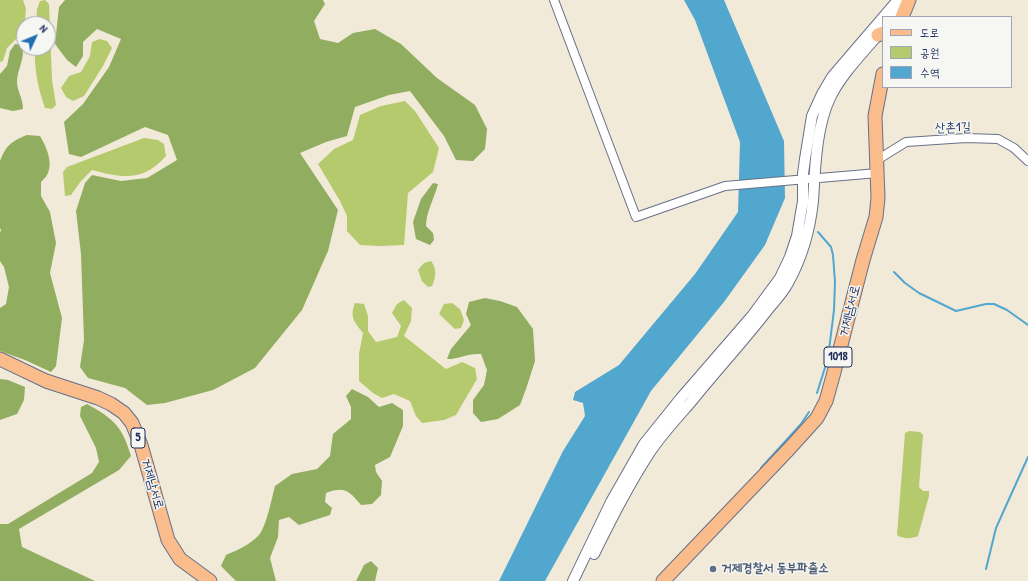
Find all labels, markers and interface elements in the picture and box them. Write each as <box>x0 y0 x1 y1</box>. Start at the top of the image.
north arrow <box>16 16 56 56</box>
legend <box>882 16 1012 88</box>
text: N <box>37 21 51 35</box>
text: 도로 <box>920 24 939 41</box>
text: 공원 <box>920 44 939 61</box>
text: 수역 <box>920 64 939 81</box>
street label: 산촌1길 <box>935 120 971 136</box>
street label: 거제남서로 <box>836 284 864 338</box>
road number: 1018 <box>824 347 852 367</box>
road number: 5 <box>131 428 145 448</box>
street label: 거제남서로 <box>137 457 167 511</box>
place label: 거제경찰서 동부파출소 <box>721 561 829 577</box>
marker: 거제경찰서 동부파출소 <box>708 564 718 574</box>

